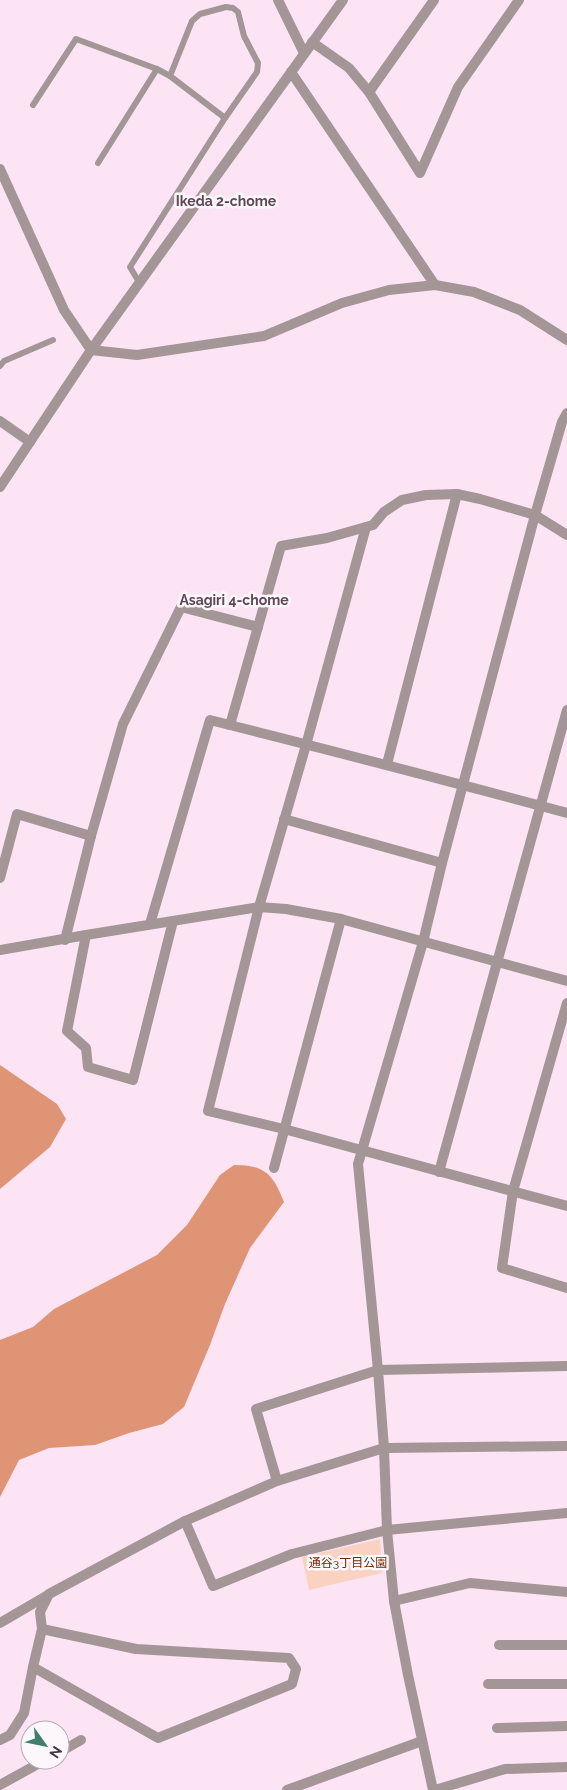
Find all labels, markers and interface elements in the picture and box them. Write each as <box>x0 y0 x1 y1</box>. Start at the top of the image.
district label: Ikeda 2-chome <box>176 193 277 209</box>
district label: Asagiri 4-chome <box>179 592 289 608</box>
park label: 通谷3丁目公園 <box>309 1556 387 1570</box>
north arrow <box>20 1720 70 1770</box>
text: N <box>46 1743 66 1761</box>

